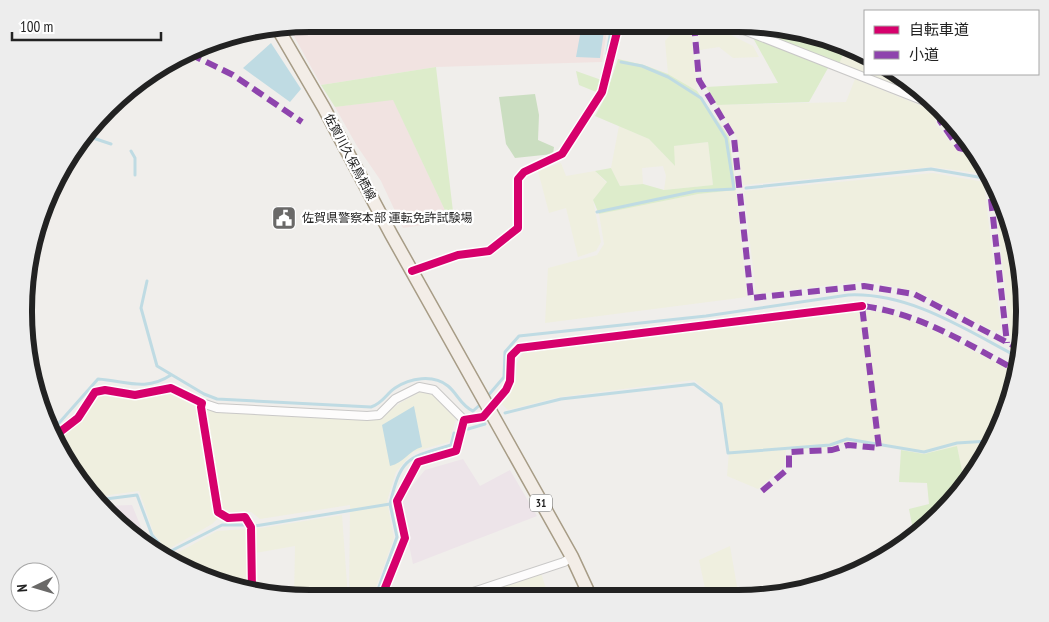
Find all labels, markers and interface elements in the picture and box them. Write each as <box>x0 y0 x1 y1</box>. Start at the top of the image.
scale bar <box>12 10 161 42</box>
legend <box>864 10 1039 75</box>
text: 100 m <box>20 17 53 36</box>
text: 自転車道 <box>909 20 969 39</box>
text: 小道 <box>909 45 939 64</box>
street label: 佐賀川久保鳥栖線 <box>321 111 380 203</box>
public building icon: 佐賀県警察本部 運転免許試験場 <box>271 205 297 231</box>
place label: 佐賀県警察本部 運転免許試験場 <box>302 210 473 225</box>
road number: 31 <box>530 494 552 512</box>
north arrow <box>10 562 60 612</box>
text: N <box>13 584 31 593</box>

